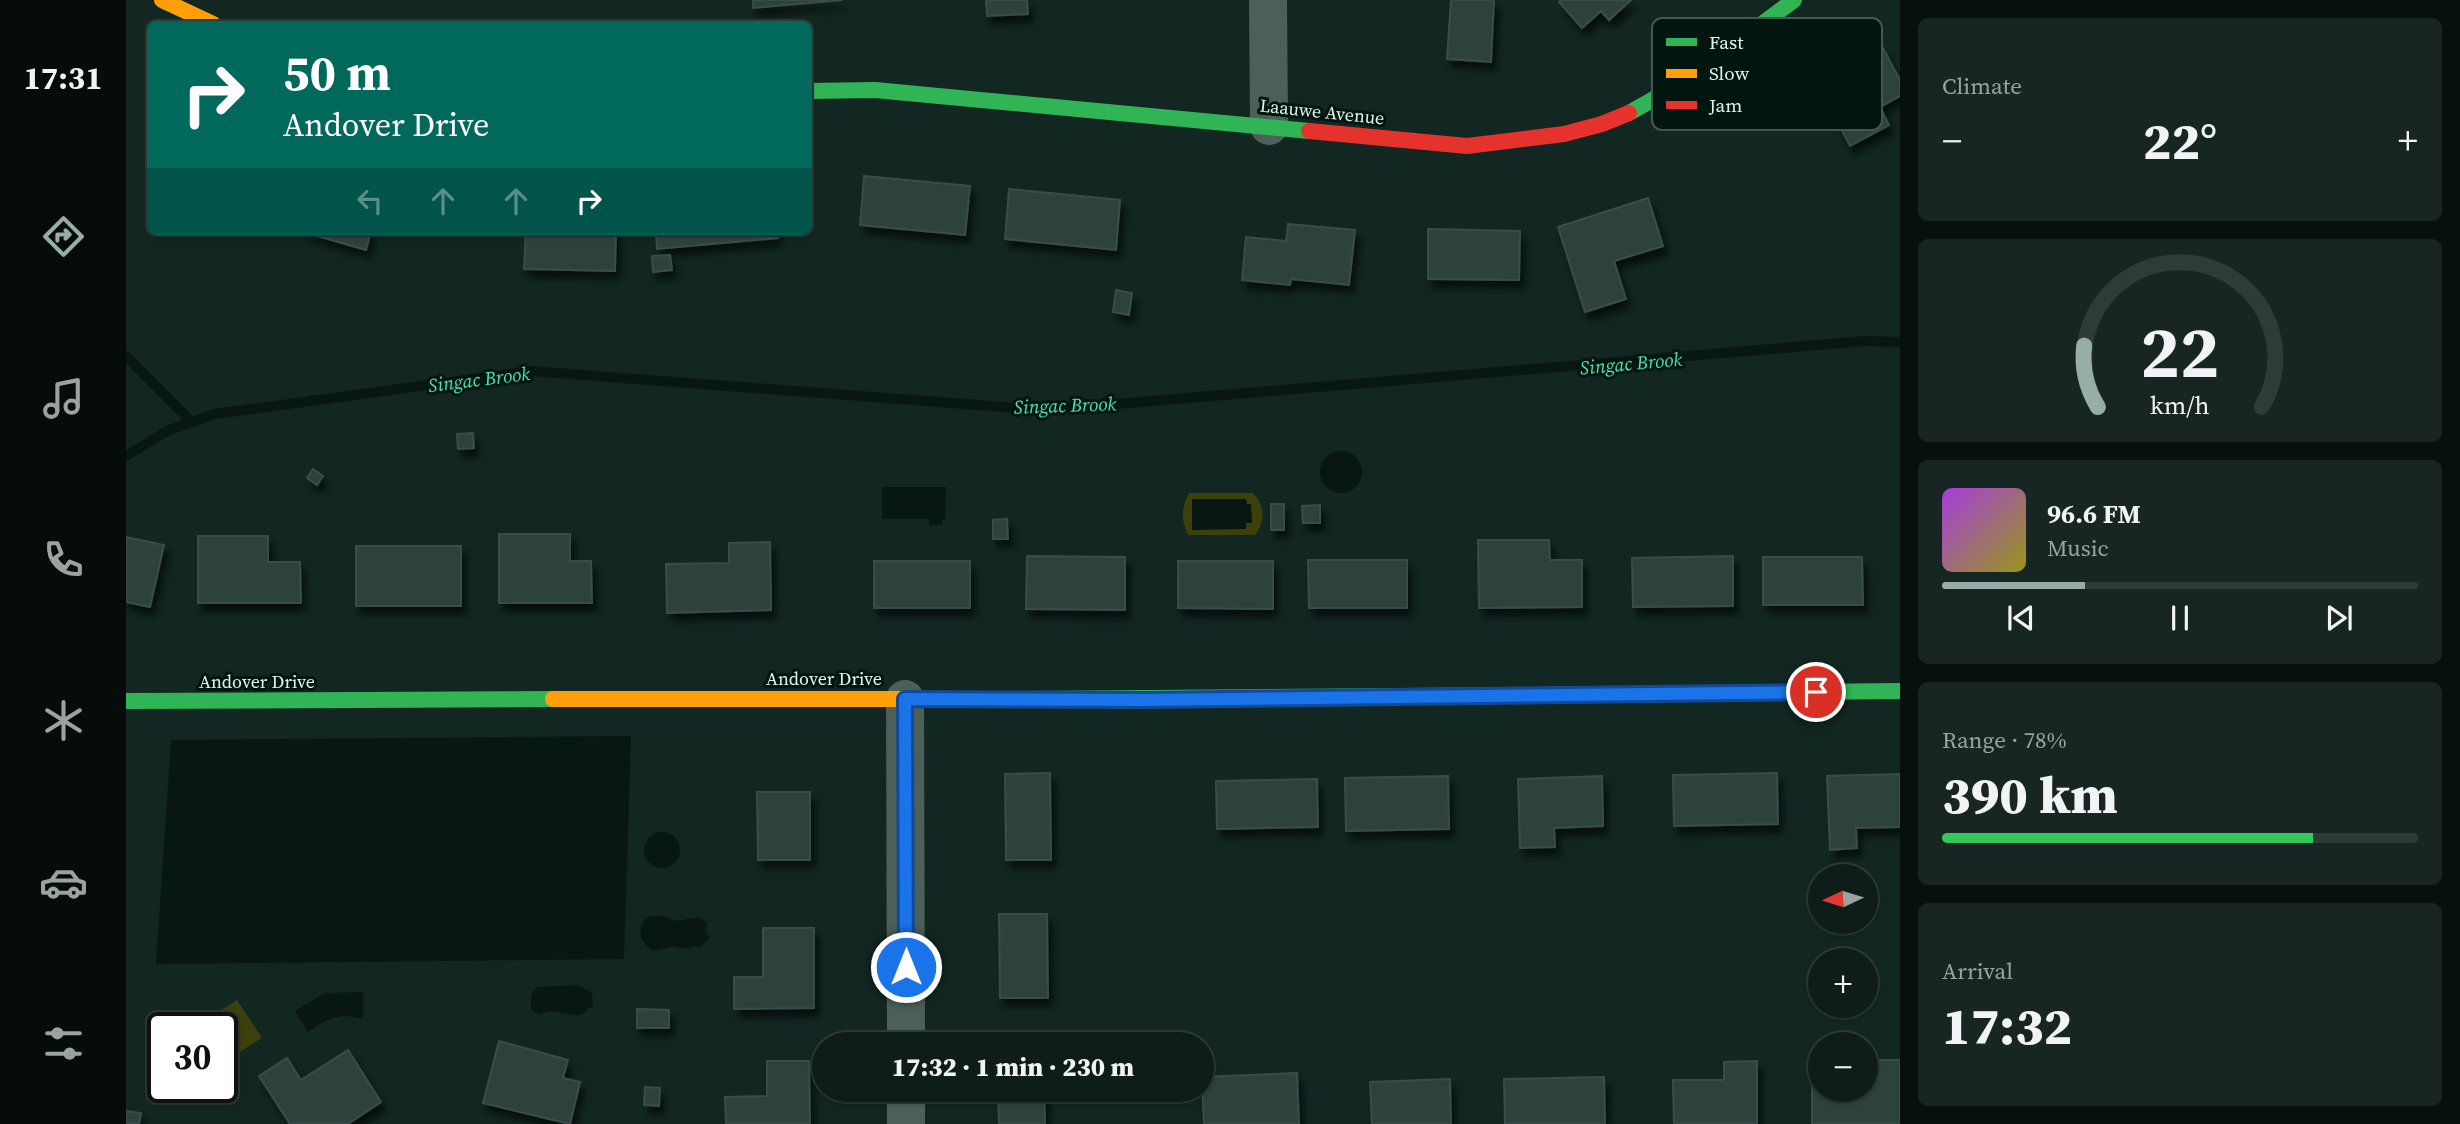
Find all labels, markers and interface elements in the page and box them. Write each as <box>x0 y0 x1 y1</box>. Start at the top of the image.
legend <box>1652 18 1882 130</box>
text: Fast <box>1709 29 1744 55</box>
text: 50 m <box>283 39 391 106</box>
icon: right <box>168 49 259 140</box>
text: 17:31 <box>24 56 102 100</box>
text: Slow <box>1709 60 1750 86</box>
text: Climate <box>1942 70 2022 102</box>
text: Jam <box>1708 92 1742 118</box>
street label: Laauwe Avenue <box>1259 93 1386 130</box>
text: Andover Drive <box>283 103 489 147</box>
text: 22° <box>2143 105 2217 176</box>
text: − <box>1942 115 1962 167</box>
text: + <box>2398 115 2418 167</box>
icon: left <box>351 182 389 220</box>
icon: ahead <box>424 182 462 220</box>
icon: ahead <box>497 182 535 220</box>
icon: right <box>570 182 608 220</box>
icon: directions <box>39 212 88 261</box>
text: 22 <box>2141 302 2219 401</box>
water label: Singac Brook <box>1579 346 1683 380</box>
water label: Singac Brook <box>427 360 531 398</box>
icon: music <box>39 374 88 423</box>
text: km/h <box>2150 388 2210 422</box>
water label: Singac Brook <box>1013 390 1117 420</box>
text: 96.6 FM <box>2047 496 2141 532</box>
text: Music <box>2047 532 2109 564</box>
icon: phone <box>39 535 88 584</box>
icon: previous <box>2002 599 2040 637</box>
icon: pause <box>2161 599 2199 637</box>
icon: next <box>2320 599 2358 637</box>
pin <box>1786 662 1846 722</box>
street label: Andover Drive <box>766 666 882 691</box>
street label: Andover Drive <box>199 669 315 694</box>
icon: arrive <box>1797 673 1835 711</box>
icon: climate <box>39 696 88 745</box>
text: Range · 78% <box>1942 724 2067 756</box>
text: 390 km <box>1942 759 2118 830</box>
icon: car <box>39 858 88 907</box>
north arrow <box>1808 864 1878 934</box>
map controls <box>1808 864 1878 1102</box>
position arrow <box>869 930 943 1004</box>
button: + <box>1808 948 1878 1018</box>
text: Arrival <box>1942 955 2013 987</box>
text: 17:32 <box>1942 990 2072 1061</box>
speed limit sign: 30 <box>147 1012 238 1103</box>
icon: filters <box>39 1019 88 1068</box>
button: − <box>1808 1032 1878 1102</box>
text: 17:32 · 1 min · 230 m <box>892 1049 1134 1085</box>

